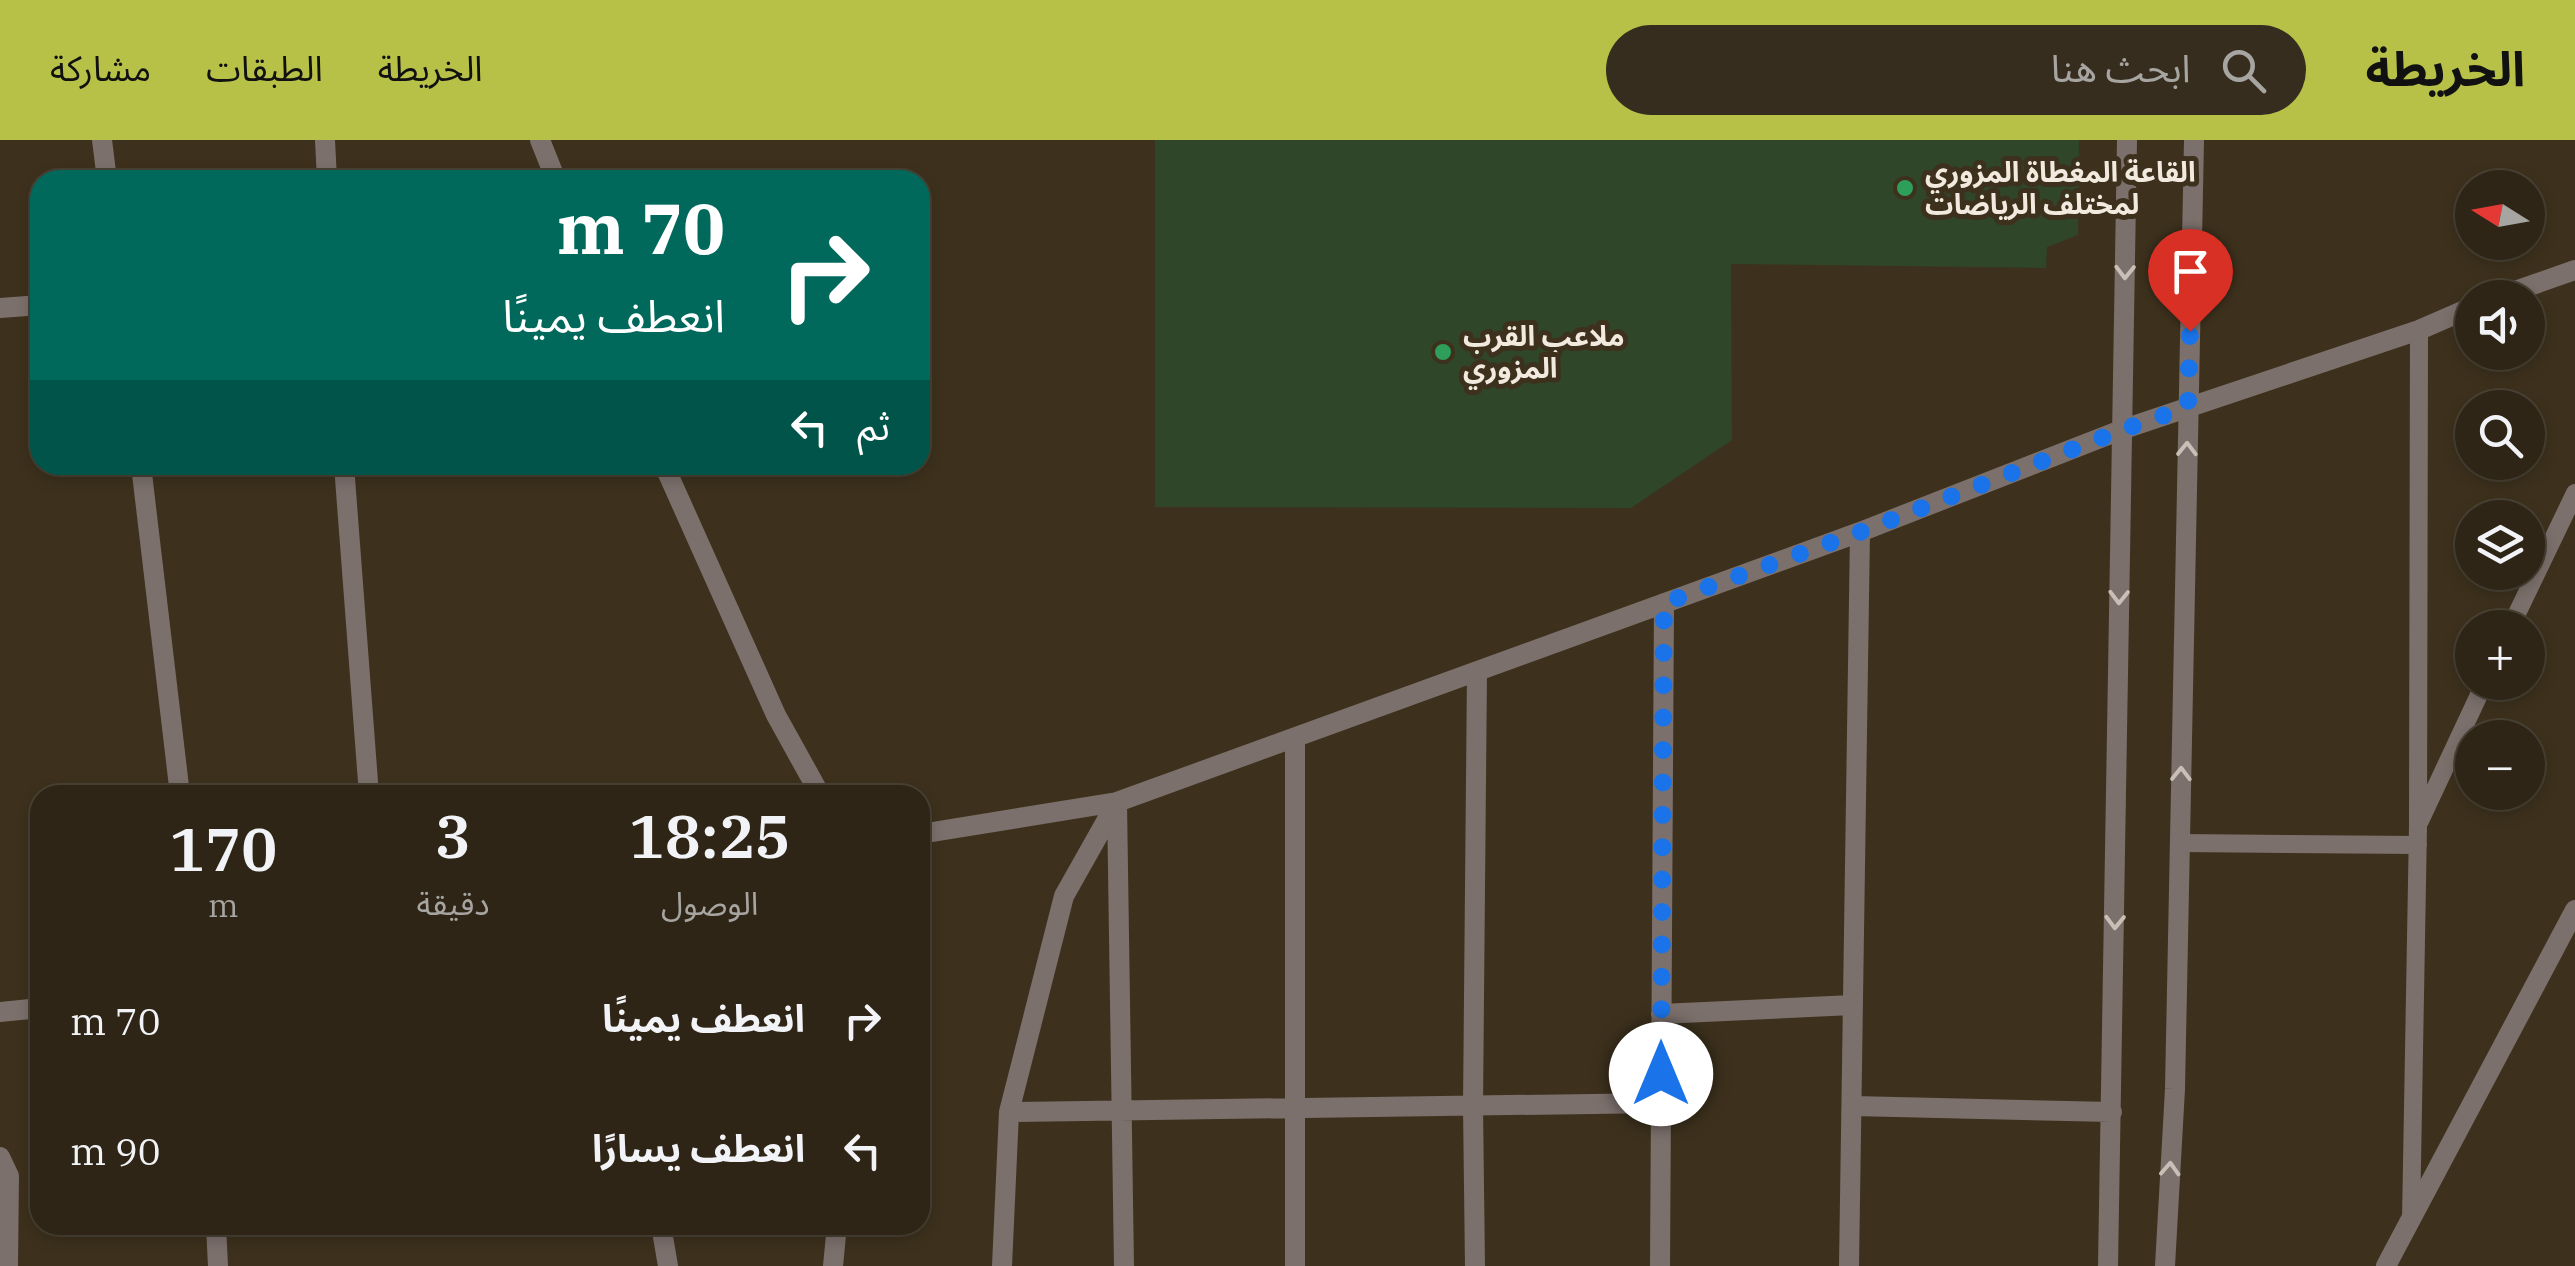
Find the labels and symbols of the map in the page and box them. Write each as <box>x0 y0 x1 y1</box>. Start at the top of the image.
place label: القاعة المغطاة المزوري لمختلف الرياضات <box>1925 153 2196 222</box>
north arrow <box>2455 170 2545 260</box>
marker: القاعة المغطاة المزوري لمختلف الرياضات <box>1894 177 1916 199</box>
pin <box>2148 229 2233 332</box>
one-way arrow <box>2114 265 2135 281</box>
place label: ملاعب القرب المزوري <box>1463 317 1624 390</box>
marker: ملاعب القرب المزوري <box>1432 341 1454 363</box>
one-way arrow <box>2177 440 2198 456</box>
one-way arrow <box>2108 590 2130 606</box>
one-way arrow <box>2171 765 2192 781</box>
one-way arrow <box>2104 915 2125 931</box>
position arrow <box>1609 1022 1713 1126</box>
one-way arrow <box>2159 1160 2180 1176</box>

